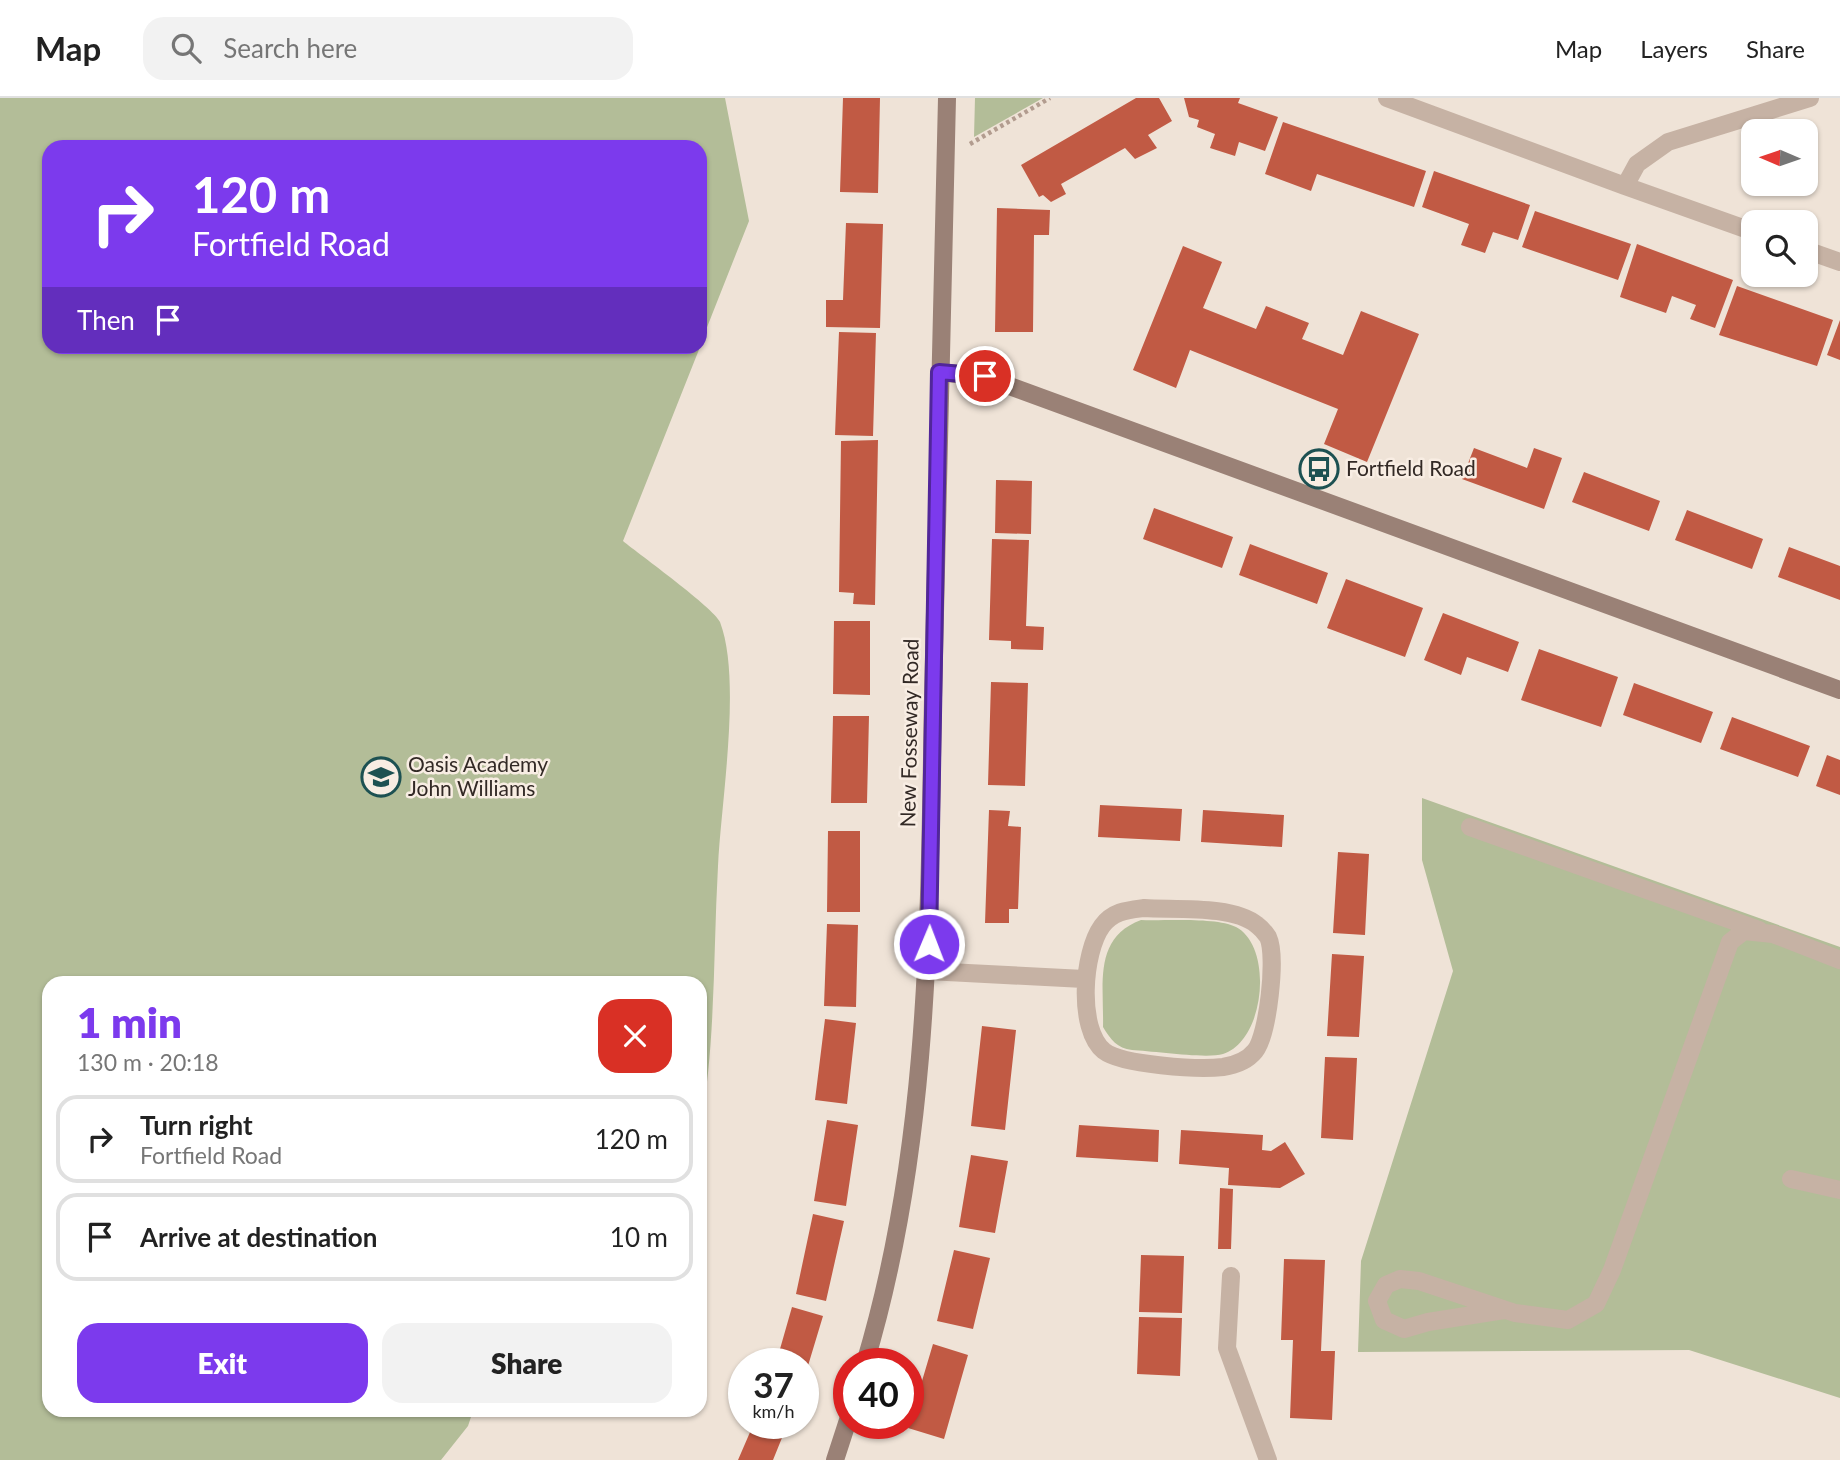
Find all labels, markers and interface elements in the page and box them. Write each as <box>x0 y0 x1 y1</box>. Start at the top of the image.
search box <box>143 17 633 80</box>
text: Map <box>35 28 101 68</box>
icon: search <box>167 29 205 67</box>
text: Search here <box>223 32 357 64</box>
text: Map <box>1555 34 1602 63</box>
text: Layers <box>1640 34 1708 63</box>
text: Share <box>1746 34 1805 63</box>
north arrow <box>1741 119 1818 196</box>
map controls <box>1741 119 1818 287</box>
text: 120 m <box>192 165 330 223</box>
icon: right <box>77 168 168 259</box>
button: search <box>1741 210 1818 287</box>
text: Fortfield Road <box>192 224 390 263</box>
icon: arrive <box>149 301 187 339</box>
text: Then <box>77 304 135 336</box>
pin <box>955 346 1015 406</box>
icon: arrive <box>966 357 1004 395</box>
bus stop icon: Fortfield Road <box>1298 448 1340 490</box>
place label: Fortfield Road <box>1346 455 1476 480</box>
street label: New Fosseway Road <box>894 638 923 828</box>
place label: Oasis Academy John Williams <box>408 751 548 800</box>
school or university icon: Oasis Academy John Williams <box>360 756 402 798</box>
position arrow <box>892 907 966 981</box>
text: 1 min <box>77 997 182 1047</box>
button: close <box>598 999 672 1073</box>
text: 130 m · 20:18 <box>77 1048 219 1076</box>
text: Turn right <box>140 1109 253 1141</box>
icon: right <box>81 1120 119 1158</box>
text: 120 m <box>595 1123 668 1155</box>
text: Fortfield Road <box>140 1141 282 1169</box>
icon: arrive <box>81 1218 119 1256</box>
text: Arrive at destination <box>140 1221 377 1253</box>
text: 10 m <box>610 1221 668 1253</box>
button: Exit <box>77 1323 368 1403</box>
button: Share <box>382 1323 672 1403</box>
speed limit sign: 40 <box>833 1348 924 1439</box>
text: 37 <box>753 1363 794 1405</box>
text: km/h <box>752 1400 795 1422</box>

